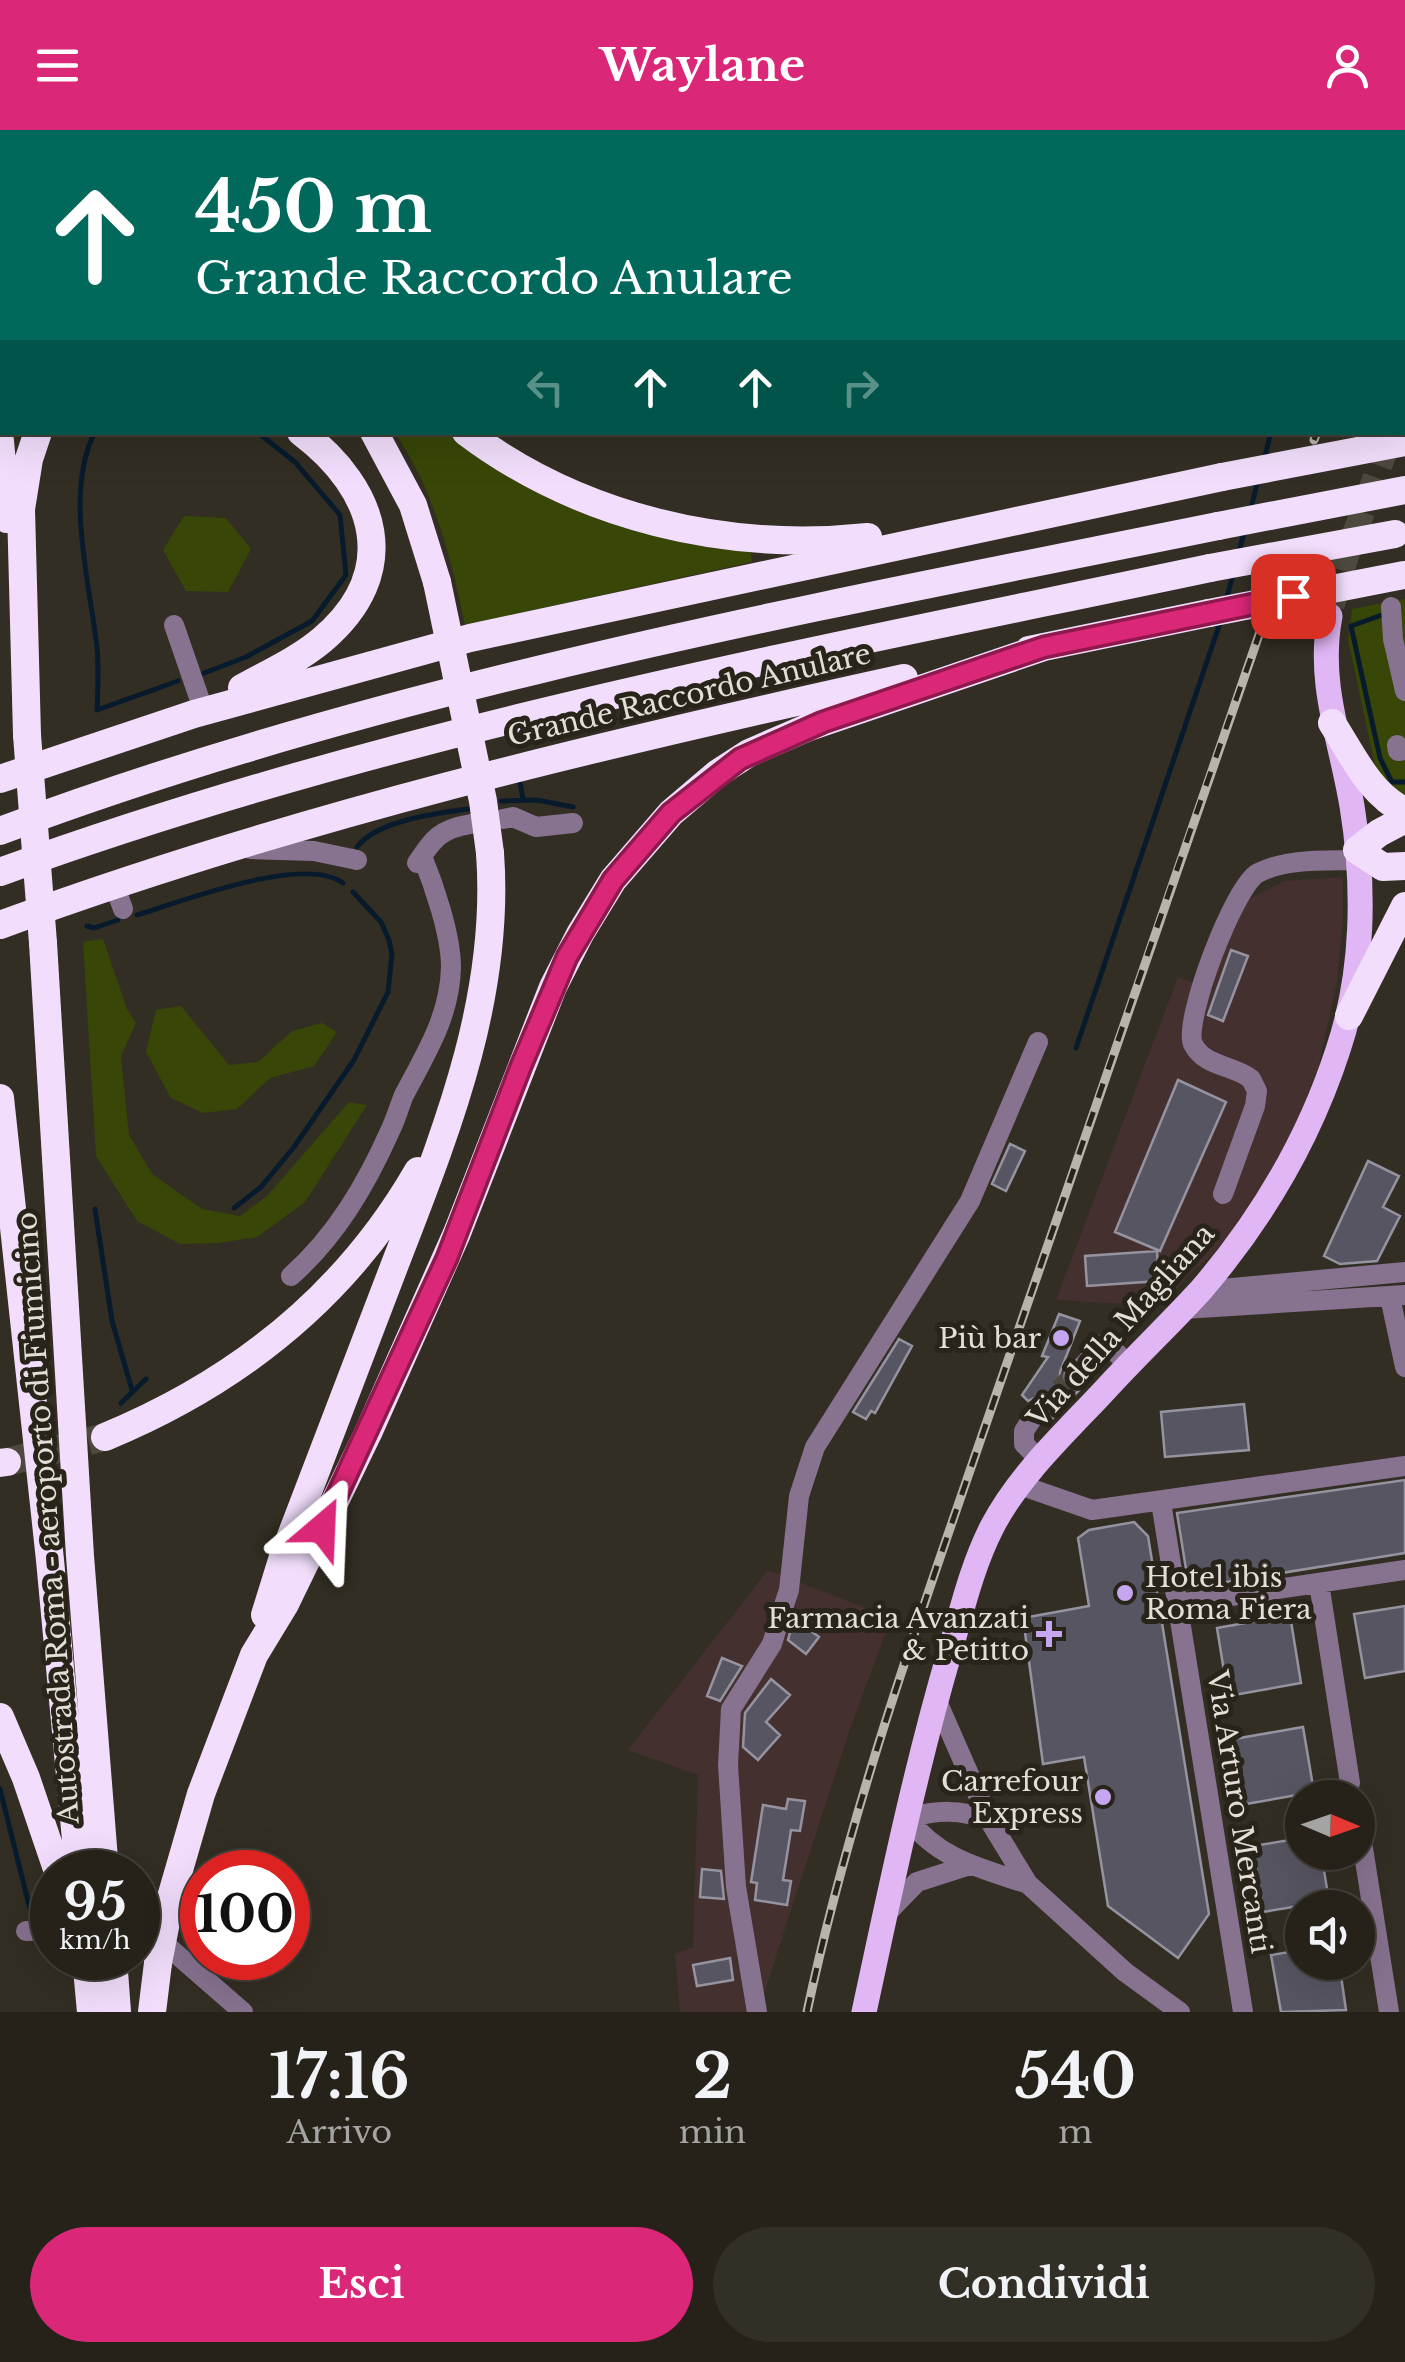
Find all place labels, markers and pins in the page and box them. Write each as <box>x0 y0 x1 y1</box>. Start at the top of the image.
pin <box>1251 554 1336 639</box>
place label: Più bar <box>938 1321 1042 1356</box>
marker: Più bar <box>1050 1327 1072 1349</box>
place label: Hotel ibis Roma Fiera <box>1145 1560 1312 1627</box>
marker: Hotel ibis Roma Fiera <box>1114 1582 1136 1604</box>
place label: Farmacia Avanzati & Petitto <box>767 1601 1029 1668</box>
marker: Farmacia Avanzati & Petitto <box>1038 1623 1060 1645</box>
place label: Carrefour Express <box>941 1764 1084 1831</box>
marker: Carrefour Express <box>1092 1786 1114 1808</box>

